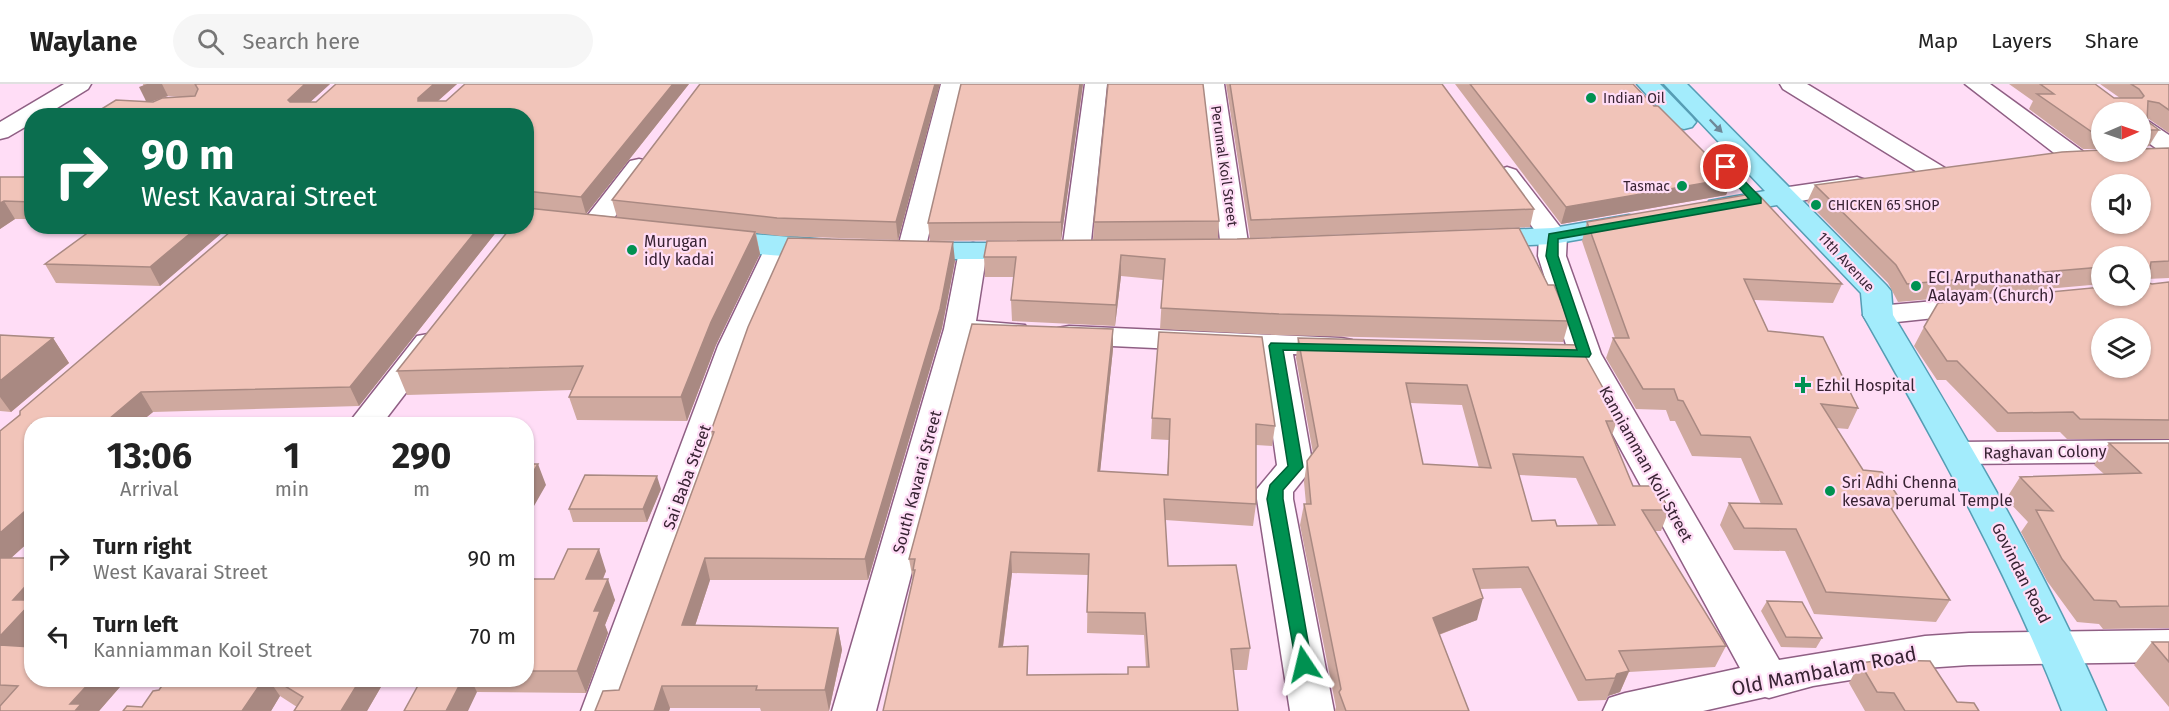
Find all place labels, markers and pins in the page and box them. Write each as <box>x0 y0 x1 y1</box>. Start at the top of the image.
place label: Indian Oil <box>1603 90 1665 107</box>
marker: Indian Oil <box>1584 91 1598 105</box>
pin <box>1700 141 1751 192</box>
place label: Tasmac <box>1623 178 1670 195</box>
marker: Tasmac <box>1675 179 1689 193</box>
place label: CHICKEN 65 SHOP <box>1828 197 1939 214</box>
marker: CHICKEN 65 SHOP <box>1809 198 1823 212</box>
place label: Murugan idly kadai <box>644 232 714 269</box>
marker: Murugan idly kadai <box>625 243 639 257</box>
place label: ECI Arputhanathar Aalayam (Church) <box>1928 268 2061 305</box>
marker: ECI Arputhanathar Aalayam (Church) <box>1909 279 1923 293</box>
marker: Ezhil Hospital <box>1794 376 1812 394</box>
place label: Ezhil Hospital <box>1816 376 1915 395</box>
place label: Sri Adhi Chenna kesava perumal Temple <box>1842 473 2013 510</box>
marker: Sri Adhi Chenna kesava perumal Temple <box>1823 484 1837 498</box>

